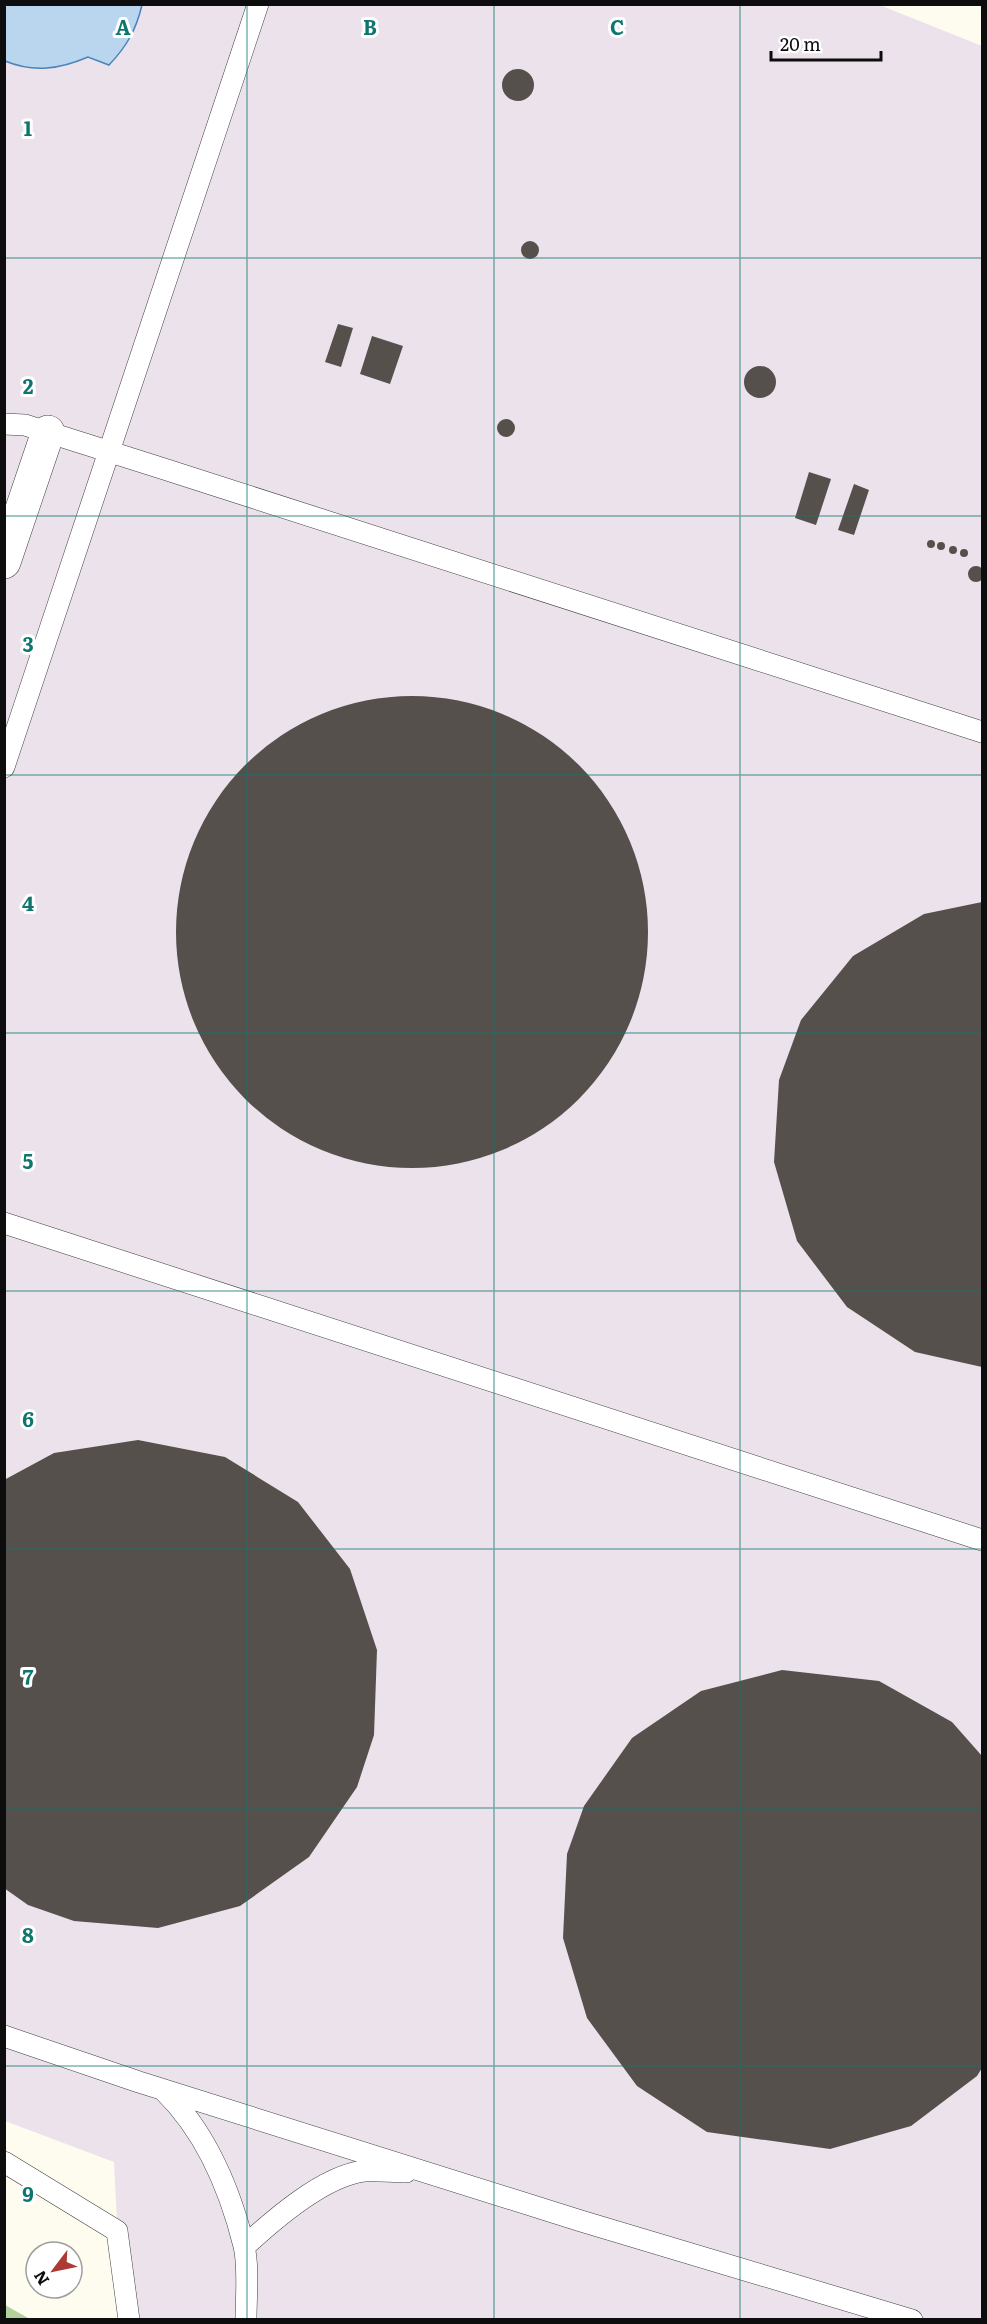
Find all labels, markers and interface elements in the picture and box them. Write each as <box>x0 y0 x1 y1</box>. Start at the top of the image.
text: A <box>115 11 131 41</box>
text: B <box>363 11 377 41</box>
text: C <box>610 11 624 41</box>
scale bar <box>771 24 880 62</box>
text: 20 m <box>780 30 821 57</box>
text: 1 <box>24 112 32 142</box>
text: 2 <box>23 370 34 400</box>
text: 3 <box>22 628 34 658</box>
text: 4 <box>22 887 34 917</box>
text: 5 <box>23 1145 34 1175</box>
text: 6 <box>22 1403 34 1433</box>
text: 7 <box>23 1661 34 1691</box>
text: 8 <box>22 1919 34 1949</box>
text: 9 <box>22 2178 34 2208</box>
north arrow <box>24 2240 84 2300</box>
text: N <box>27 2266 54 2291</box>

